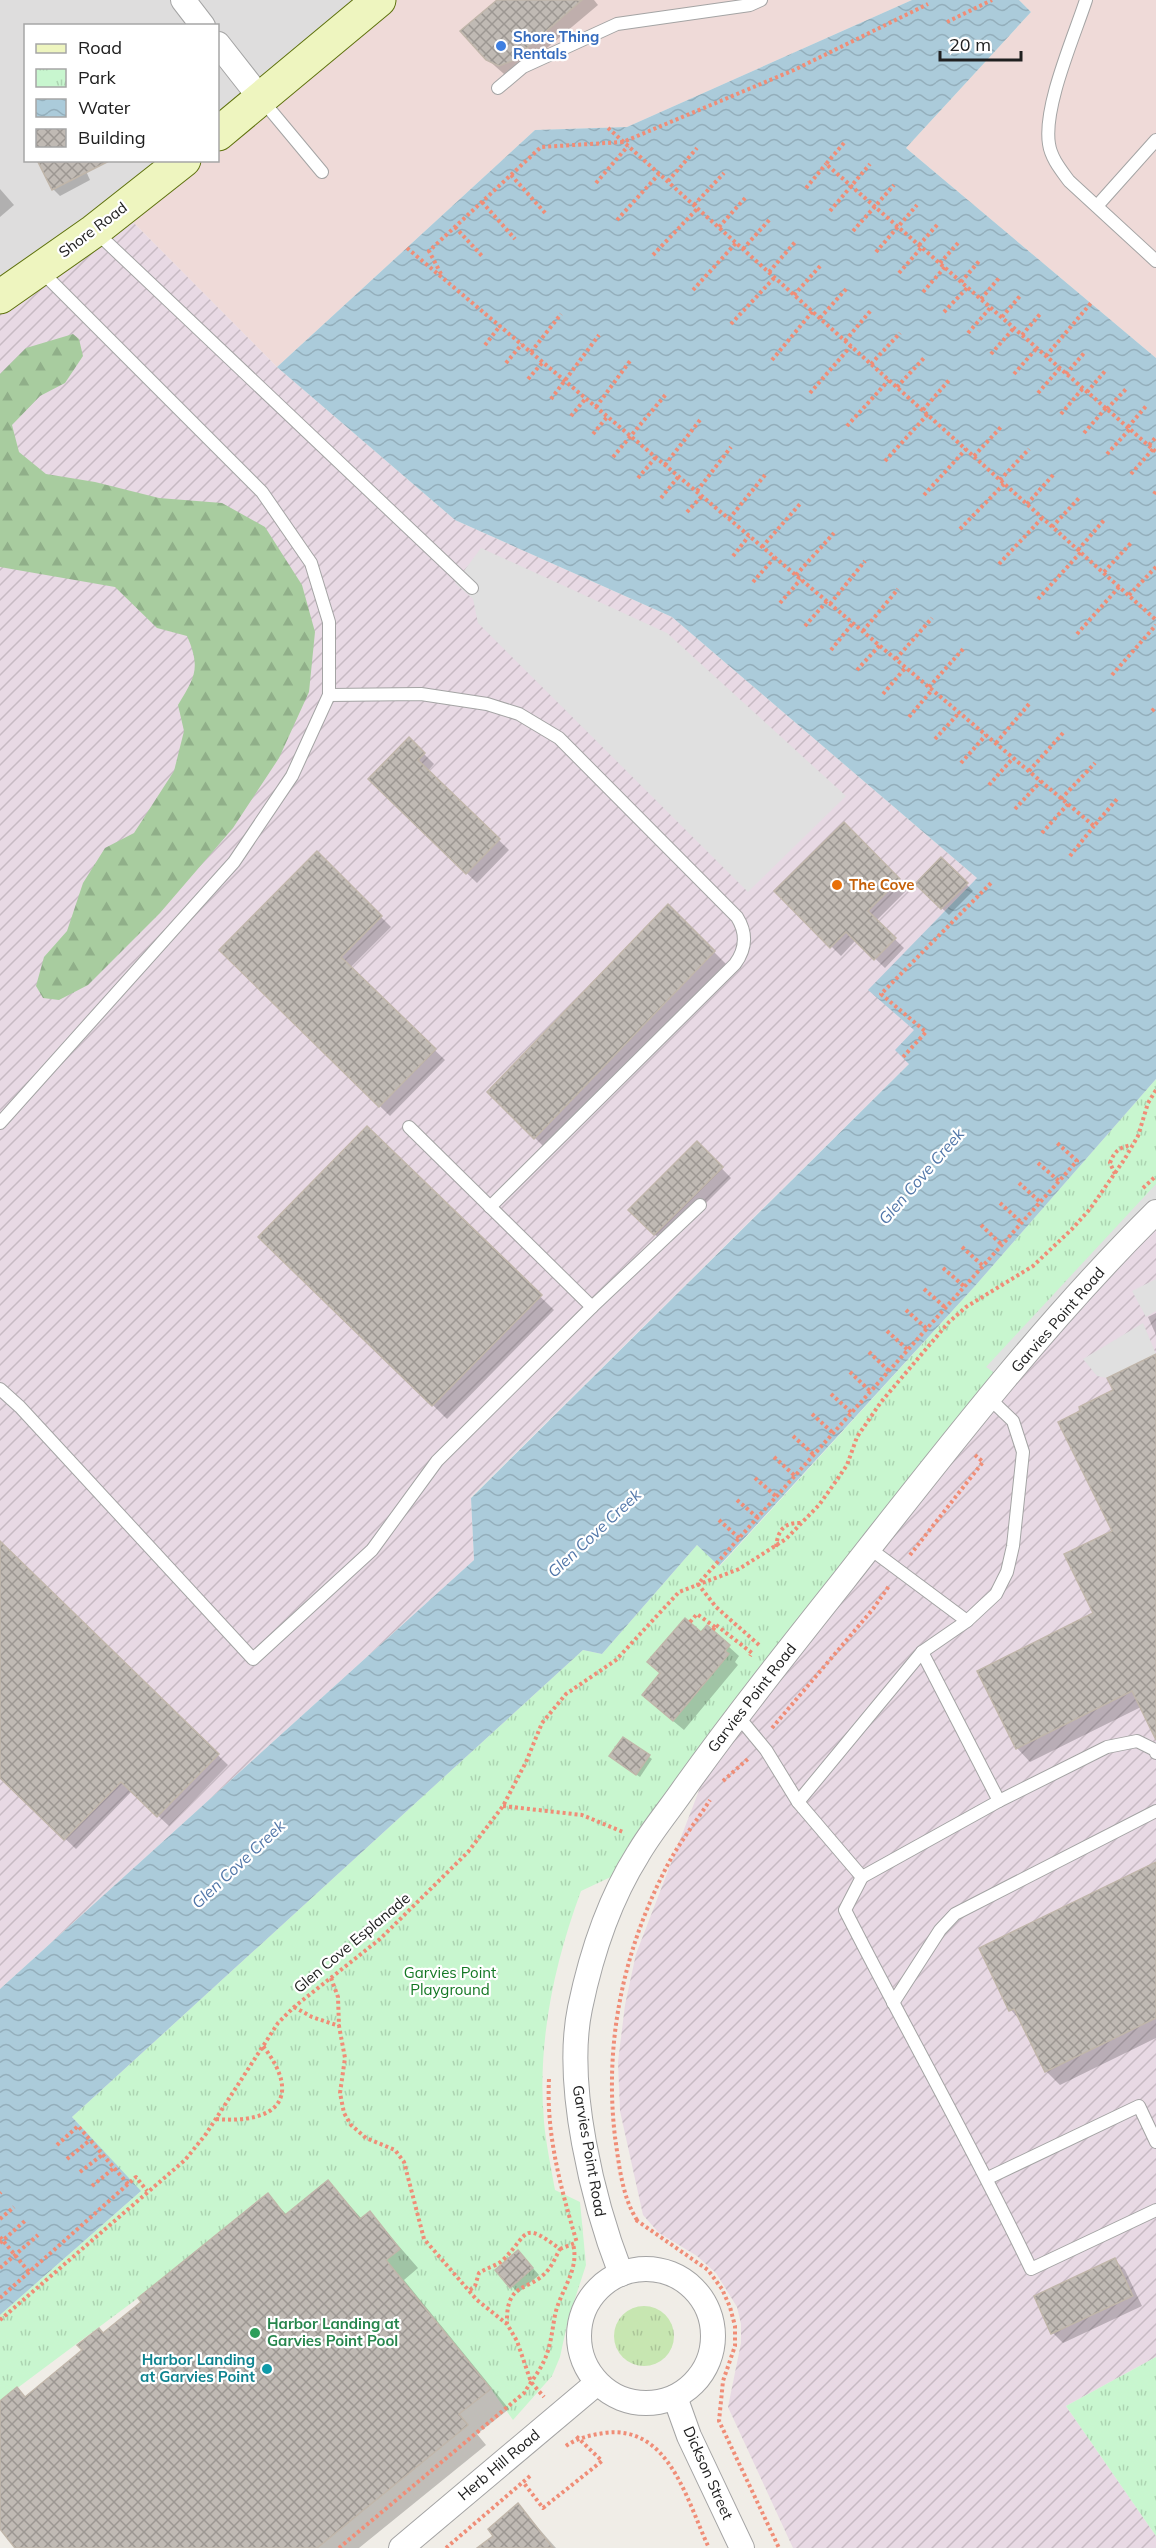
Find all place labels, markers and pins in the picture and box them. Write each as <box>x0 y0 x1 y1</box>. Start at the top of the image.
place label: Shore Thing Rentals <box>513 27 599 63</box>
marker: Shore Thing Rentals <box>494 39 508 53</box>
place label: The Cove <box>849 875 914 894</box>
marker: The Cove <box>830 878 844 892</box>
place label: Harbor Landing at Garvies Point Pool <box>267 2314 400 2350</box>
marker: Harbor Landing at Garvies Point Pool <box>248 2326 262 2340</box>
place label: Harbor Landing at Garvies Point <box>140 2350 255 2386</box>
marker: Harbor Landing at Garvies Point <box>260 2362 274 2376</box>

